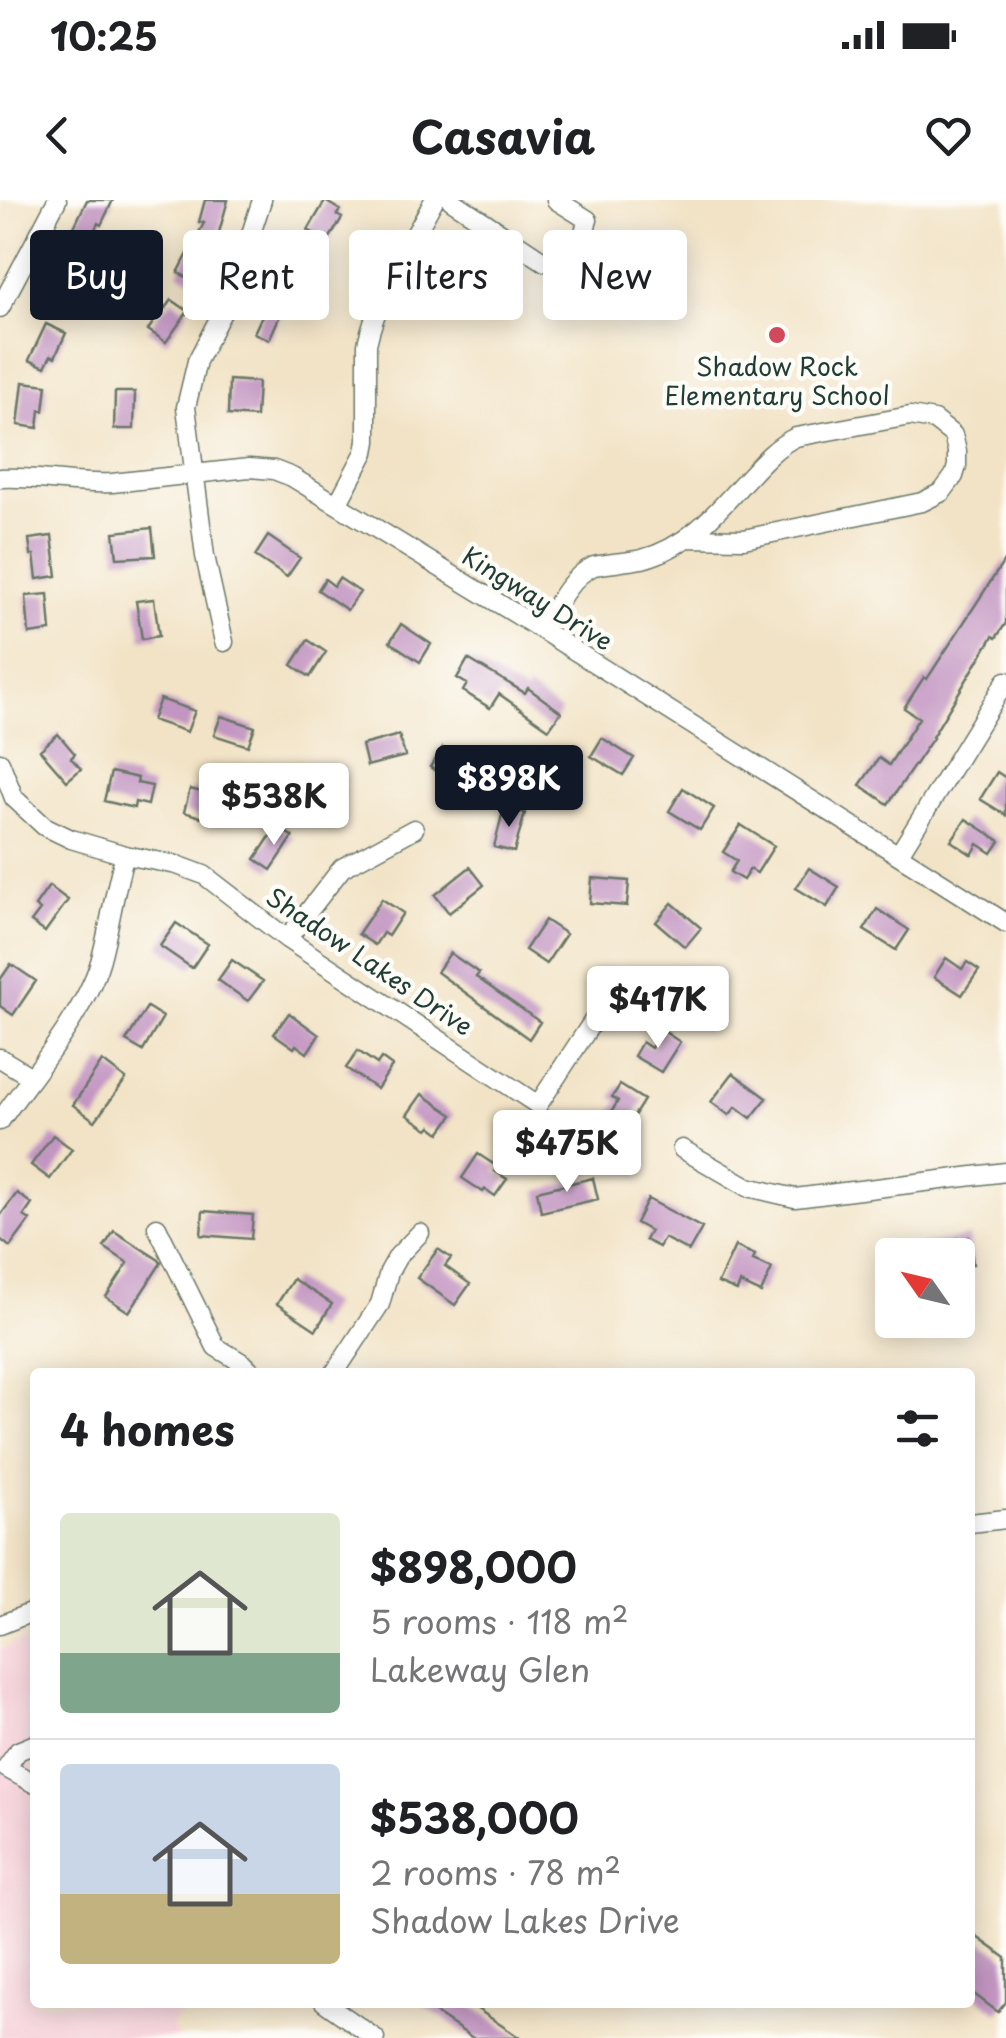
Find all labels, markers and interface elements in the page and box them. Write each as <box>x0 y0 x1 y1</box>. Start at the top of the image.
text: 10:25 <box>50 7 158 64</box>
text: Casavia <box>411 101 595 169</box>
icon: back <box>30 108 85 163</box>
icon: heart <box>921 108 976 163</box>
chip: Buy <box>30 230 163 320</box>
chip: Rent <box>183 230 329 320</box>
chip: Filters <box>349 230 523 320</box>
chip: New <box>543 230 687 320</box>
marker: Shadow Rock Elementary School <box>766 324 788 346</box>
place label: Shadow Rock Elementary School <box>664 347 890 414</box>
street label: Kingway Drive <box>455 537 621 659</box>
pin: $898K <box>439 745 579 830</box>
text: $898K <box>457 753 561 801</box>
pin: $538K <box>204 763 344 848</box>
text: $538K <box>221 771 327 819</box>
street label: Shadow Lakes Drive <box>259 878 481 1044</box>
pin: $417K <box>588 966 728 1051</box>
text: $417K <box>609 974 707 1022</box>
pin: $475K <box>497 1110 637 1195</box>
text: $475K <box>515 1118 619 1166</box>
north arrow <box>875 1238 975 1338</box>
map controls <box>875 1238 975 1338</box>
text: 4 homes <box>60 1397 235 1460</box>
icon: filters <box>890 1401 945 1456</box>
text: $898,000 <box>370 1534 577 1597</box>
icon: home <box>140 1553 260 1673</box>
text: 5 rooms · 118 m² <box>370 1597 628 1645</box>
text: Lakeway Glen <box>370 1645 590 1693</box>
text: $538,000 <box>370 1785 579 1848</box>
icon: home <box>140 1804 260 1924</box>
text: 2 rooms · 78 m² <box>370 1848 621 1896</box>
text: Shadow Lakes Drive <box>370 1896 680 1944</box>

